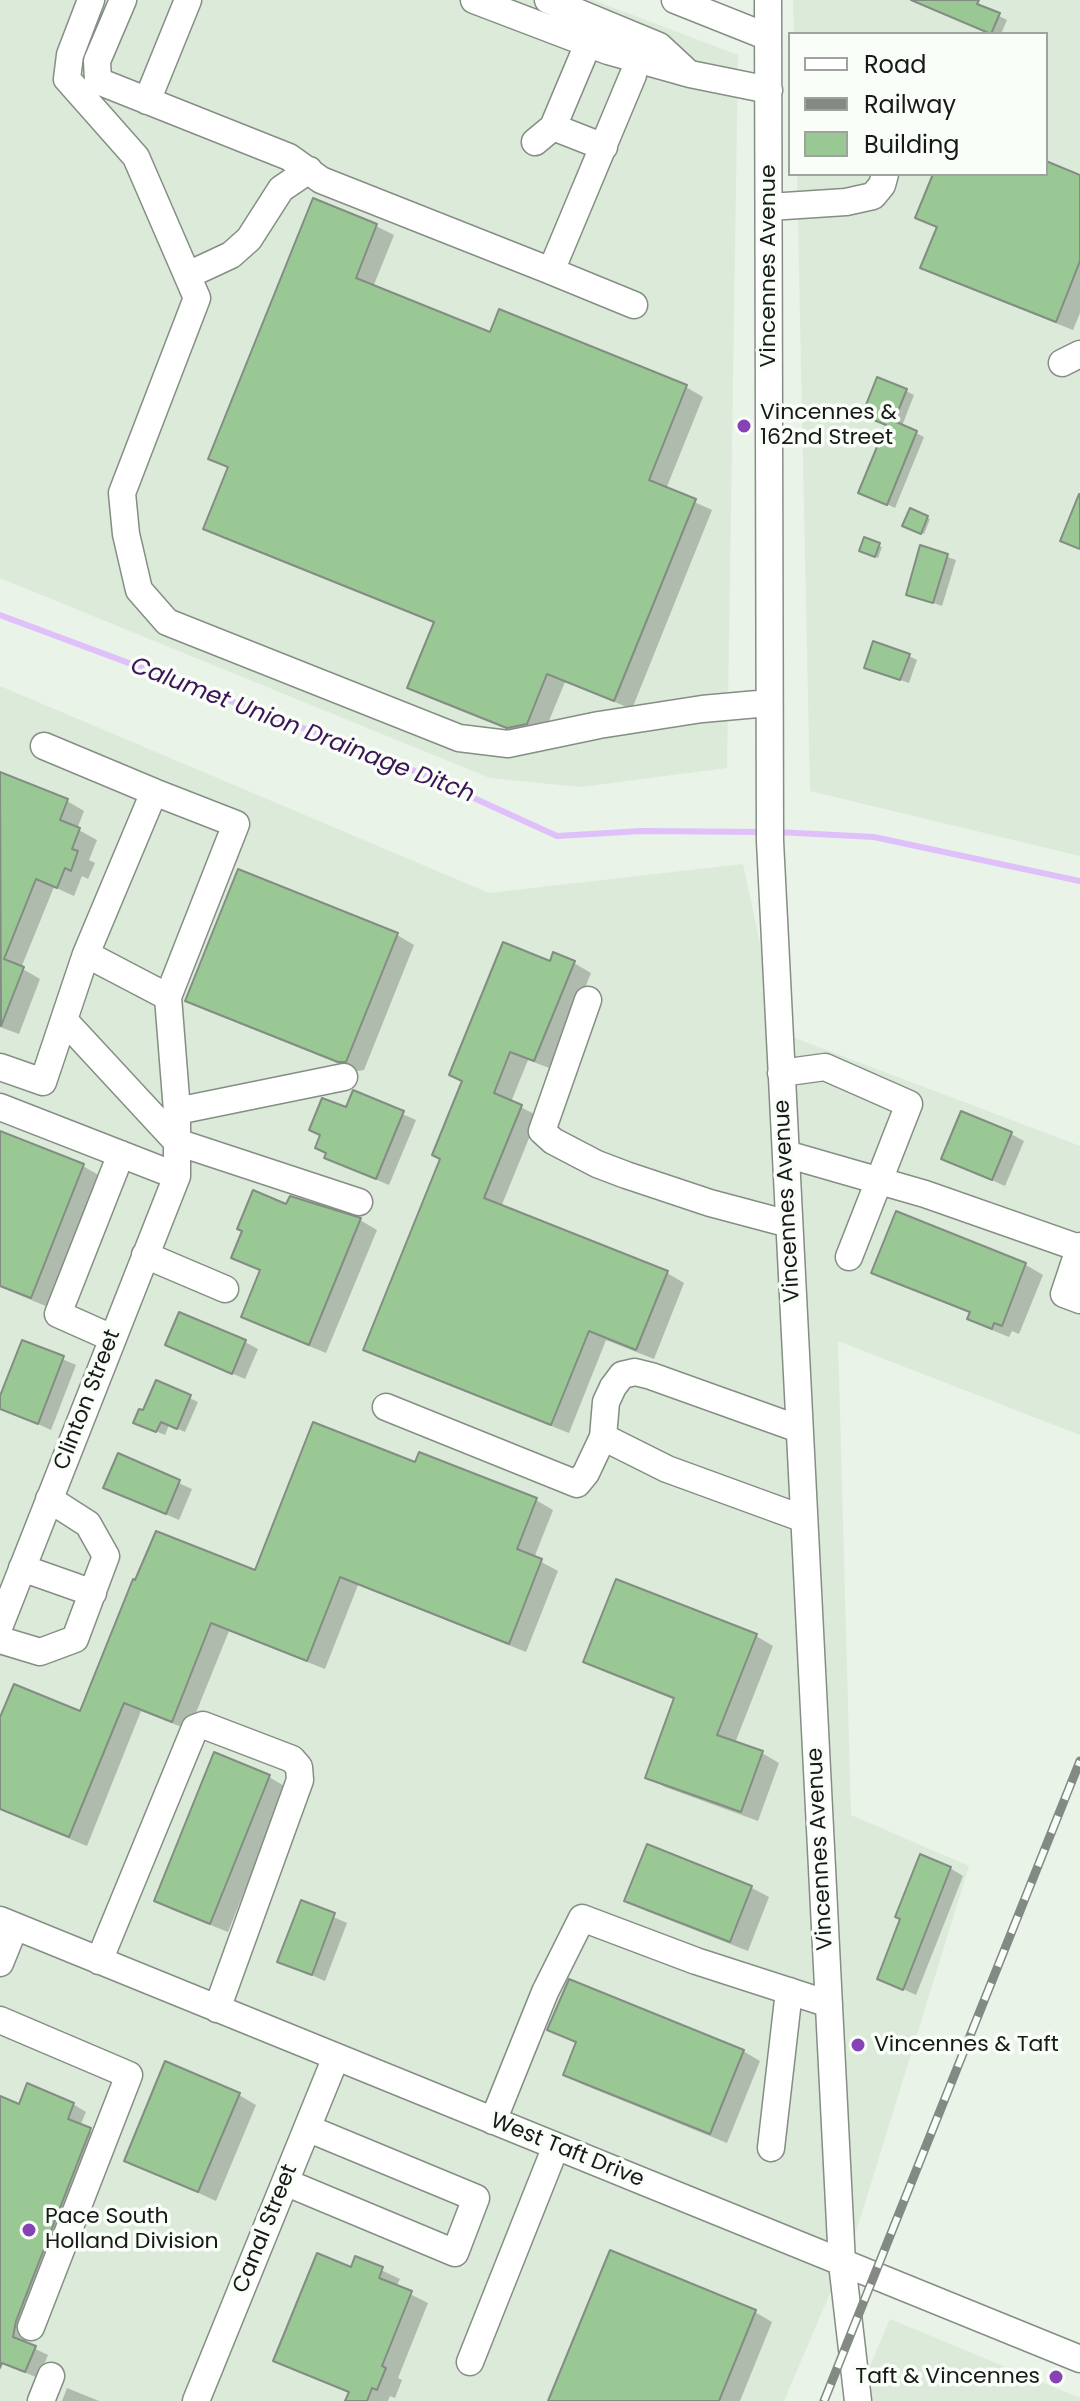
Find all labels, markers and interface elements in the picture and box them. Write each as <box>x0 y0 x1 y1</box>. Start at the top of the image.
legend <box>788 32 1048 176</box>
text: Road <box>864 48 926 81</box>
text: Railway <box>864 88 956 121</box>
text: Building <box>864 128 960 161</box>
street label: Vincennes Avenue <box>756 164 782 368</box>
place label: Vincennes & 162nd Street <box>760 400 897 452</box>
marker: Vincennes & 162nd Street <box>735 417 753 435</box>
water label: Calumet Union Drainage Ditch <box>126 652 478 810</box>
street label: Vincennes Avenue <box>770 1099 806 1303</box>
street label: Clinton Street <box>49 1326 127 1474</box>
street label: Vincennes Avenue <box>803 1747 839 1951</box>
place label: Vincennes & Taft <box>874 2032 1059 2058</box>
marker: Vincennes & Taft <box>849 2036 867 2054</box>
street label: West Taft Drive <box>486 2108 648 2194</box>
street label: Canal Street <box>228 2161 304 2297</box>
place label: Pace South Holland Division <box>45 2204 219 2256</box>
marker: Pace South Holland Division <box>20 2221 38 2239</box>
place label: Taft & Vincennes <box>855 2364 1040 2390</box>
marker: Taft & Vincennes <box>1047 2368 1065 2386</box>

